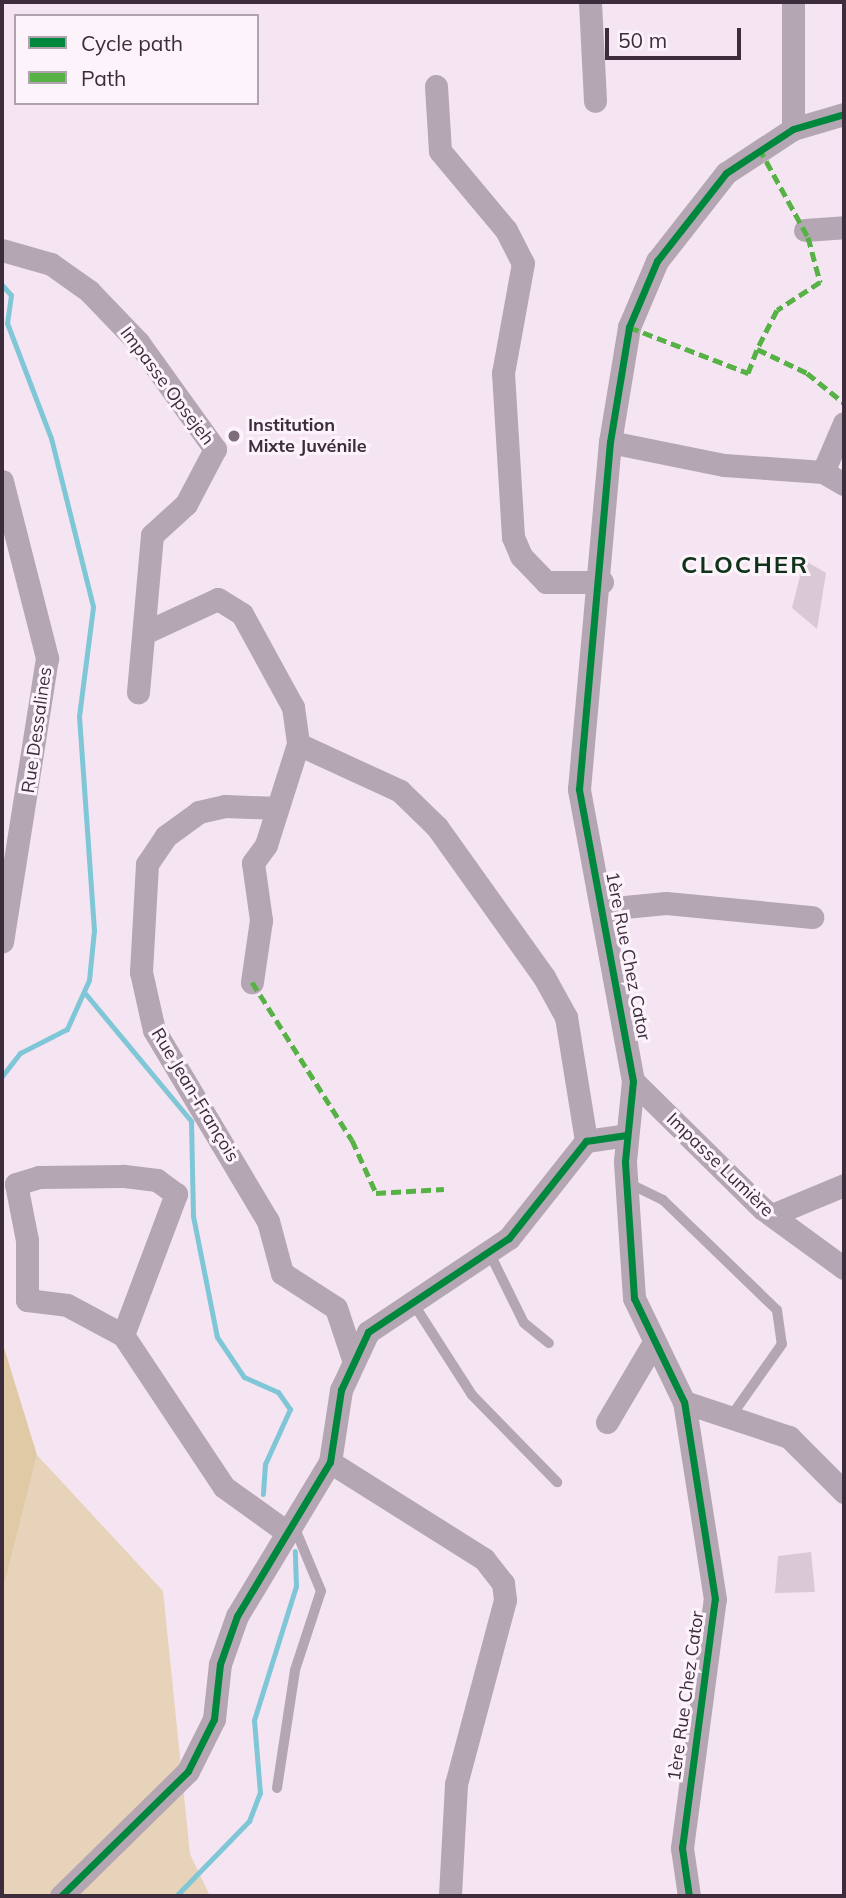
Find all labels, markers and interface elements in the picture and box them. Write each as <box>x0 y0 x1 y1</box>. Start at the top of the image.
legend <box>14 14 259 105</box>
scale bar <box>608 14 744 58</box>
text: 50 m <box>618 27 667 53</box>
text: Cycle path <box>81 30 183 56</box>
text: Path <box>81 65 126 91</box>
street label: Impasse Opsejeh <box>116 323 218 449</box>
place label: Institution Mixte Juvénile <box>248 415 367 458</box>
marker: Institution Mixte Juvénile <box>226 428 242 444</box>
district label: CLOCHER <box>682 551 808 579</box>
street label: Rue Dessalines <box>17 666 57 794</box>
street label: 1ère Rue Chez Cator <box>601 870 655 1042</box>
street label: Rue Jean-François <box>147 1024 243 1166</box>
street label: Impasse Lumière <box>662 1108 778 1222</box>
street label: 1ère Rue Chez Cator <box>663 1610 709 1782</box>

